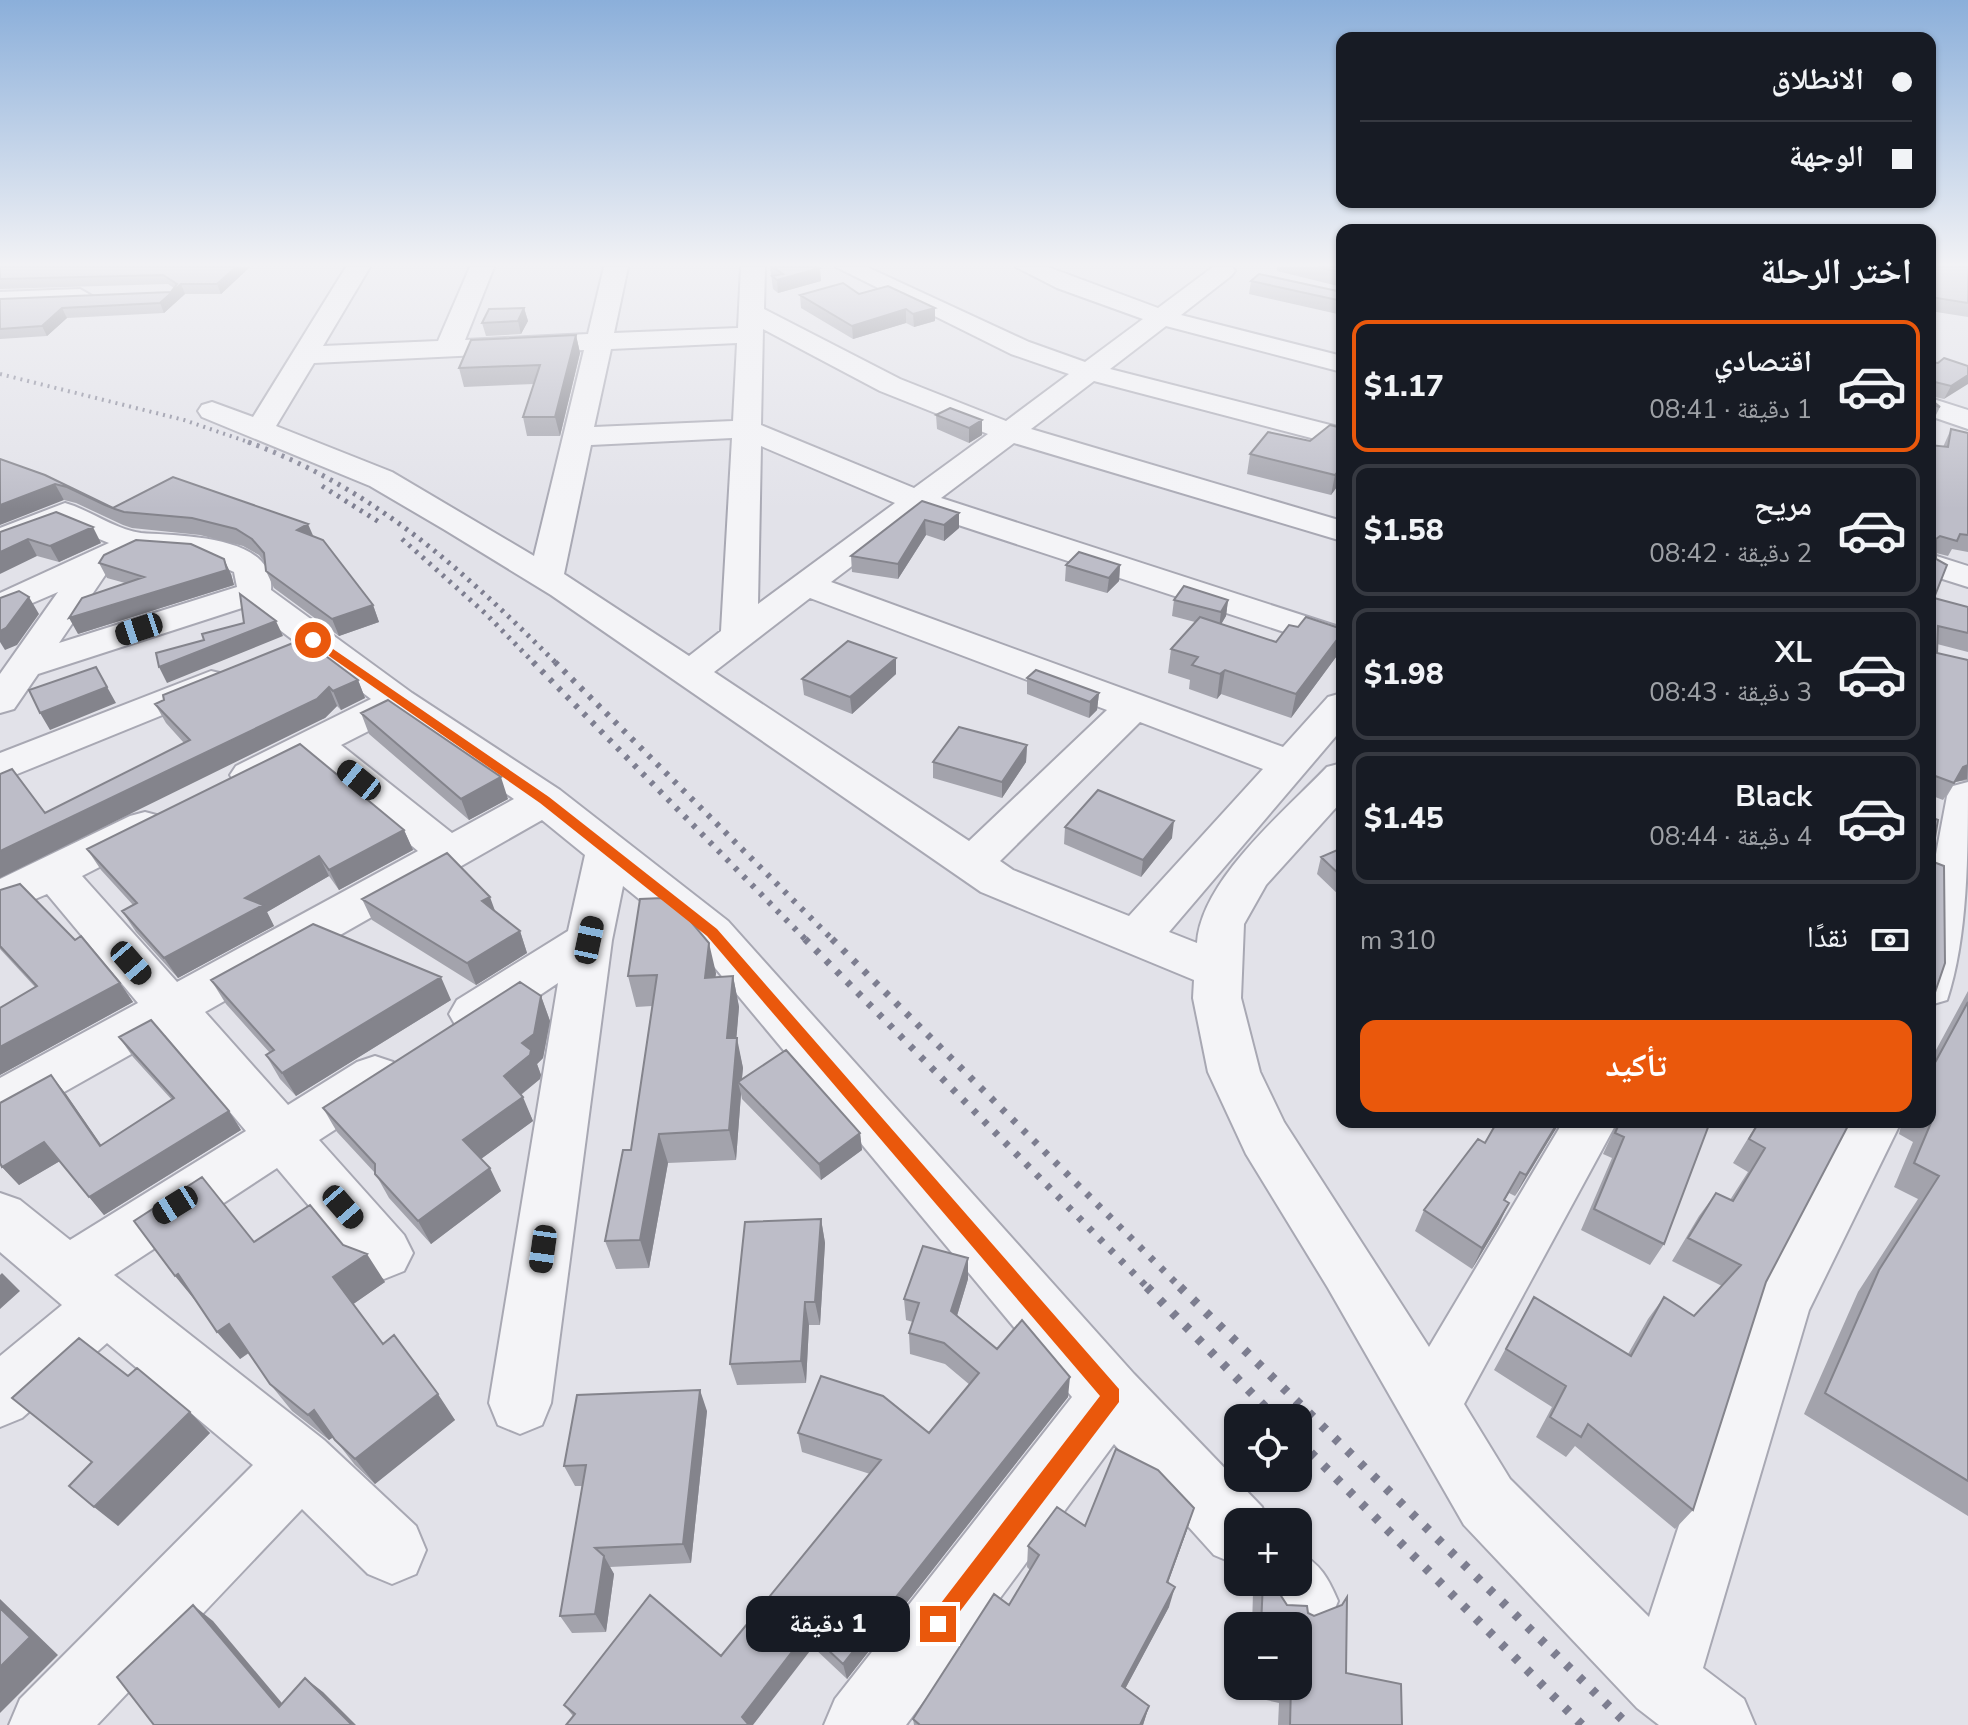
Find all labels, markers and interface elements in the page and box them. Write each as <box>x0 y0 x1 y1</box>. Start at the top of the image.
text: الانطلاق <box>1771 59 1864 100</box>
text: الوجهة <box>1789 136 1864 177</box>
text: اختر الرحلة <box>1760 247 1912 296</box>
text: اقتصادي <box>1714 341 1812 382</box>
icon: car <box>1836 350 1908 422</box>
text: $1.17 <box>1364 366 1444 407</box>
text: 1 دقيقة · 08:41 <box>1649 392 1812 427</box>
text: مريح <box>1754 485 1812 526</box>
icon: car <box>1836 494 1908 566</box>
text: $1.58 <box>1364 510 1444 551</box>
text: 2 دقيقة · 08:42 <box>1649 536 1812 571</box>
car <box>112 610 166 648</box>
route start <box>295 622 331 658</box>
text: XL <box>1775 632 1812 673</box>
icon: car <box>1836 638 1908 710</box>
text: $1.98 <box>1364 654 1444 695</box>
text: 3 دقيقة · 08:43 <box>1649 675 1812 710</box>
car <box>333 756 385 804</box>
text: Black <box>1735 776 1812 817</box>
icon: car <box>1836 782 1908 854</box>
text: $1.45 <box>1364 798 1444 839</box>
text: 4 دقيقة · 08:44 <box>1649 819 1812 854</box>
car <box>572 914 606 966</box>
text: نقدًا <box>1807 917 1848 958</box>
icon: cash <box>1868 918 1912 962</box>
text: 310 m <box>1360 923 1436 958</box>
car <box>106 937 156 989</box>
button: تأكيد <box>1360 1020 1912 1112</box>
car <box>318 1181 368 1233</box>
car <box>148 1182 202 1228</box>
car <box>528 1224 558 1274</box>
map controls <box>1224 1404 1312 1700</box>
button: locate <box>1224 1404 1312 1492</box>
button: + <box>1224 1508 1312 1596</box>
callout: 1 دقيقة <box>746 1596 910 1652</box>
text: 1 دقيقة <box>789 1606 867 1641</box>
route end <box>920 1606 956 1642</box>
button: − <box>1224 1612 1312 1700</box>

